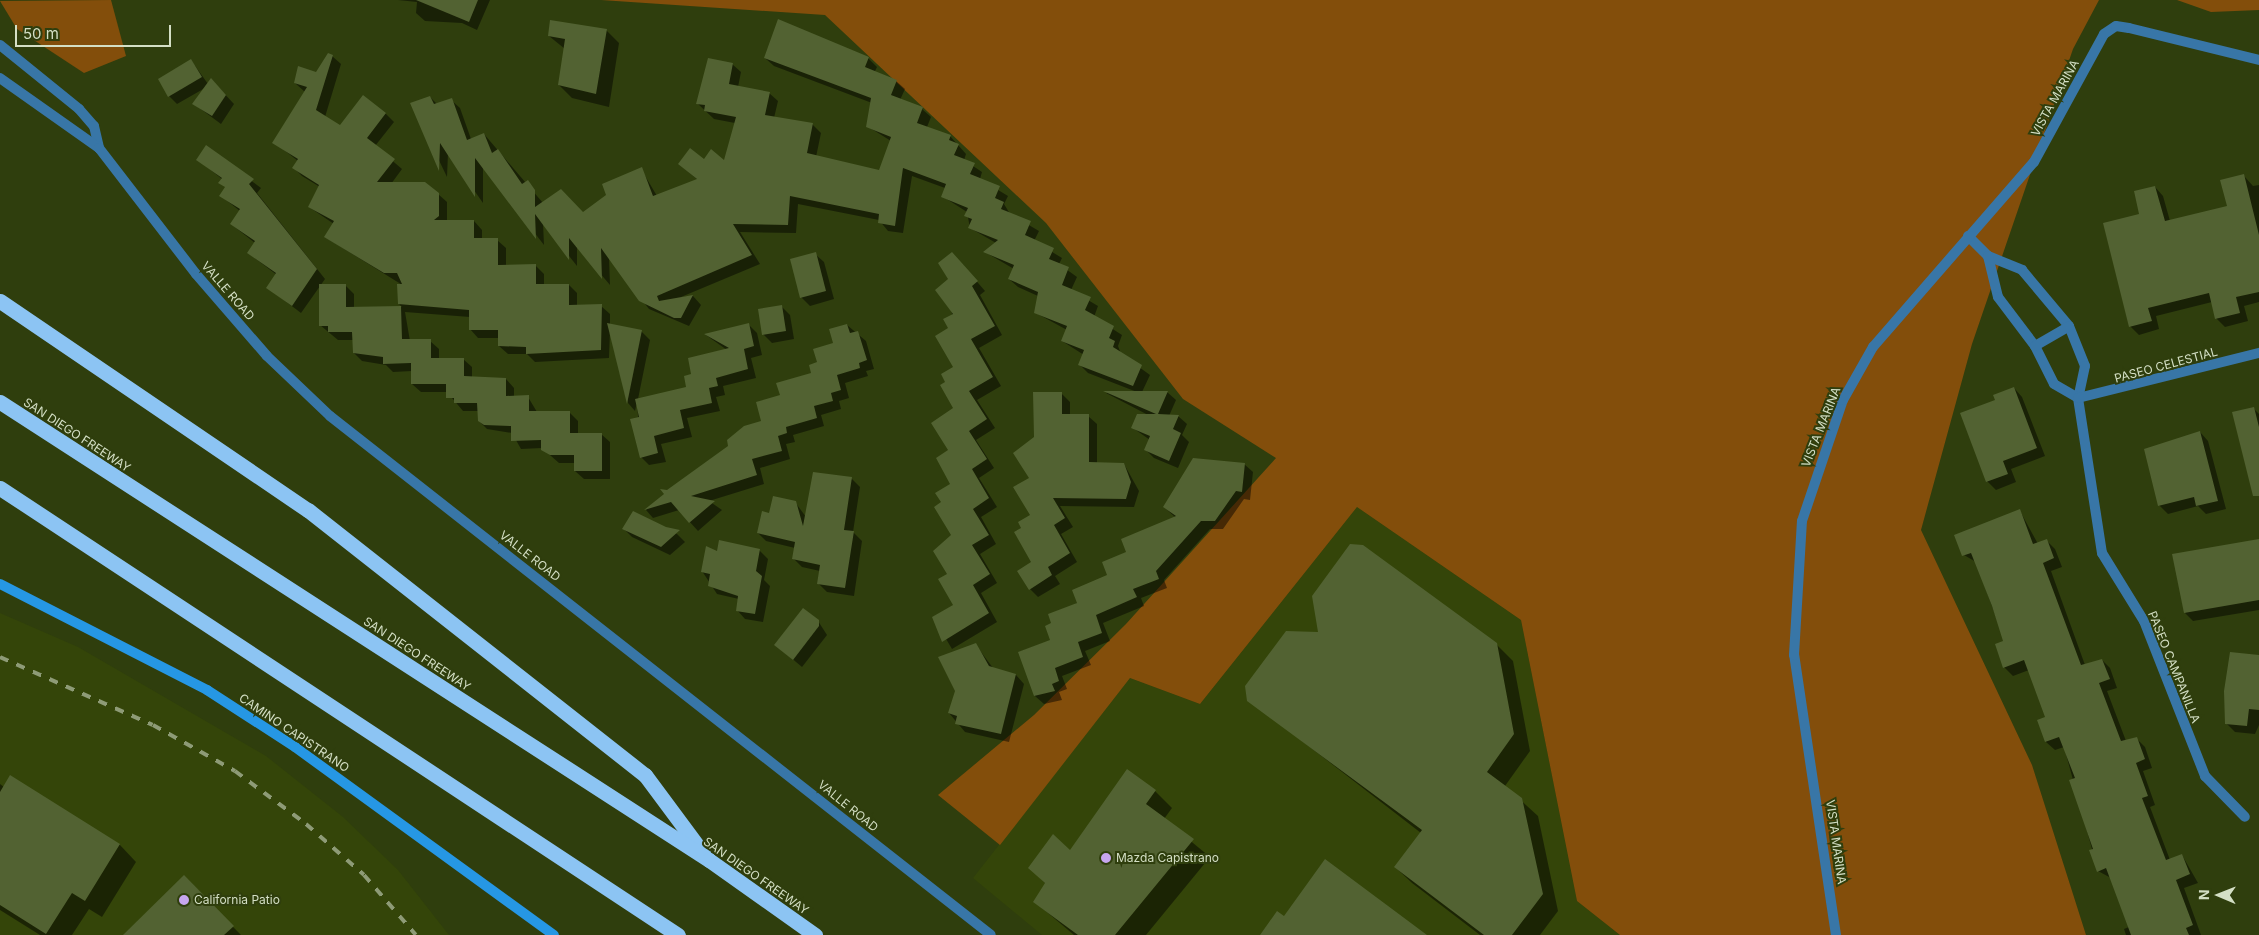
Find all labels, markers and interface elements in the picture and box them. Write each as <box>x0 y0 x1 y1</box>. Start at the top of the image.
scale bar <box>18 15 174 47</box>
text: 50 m <box>23 24 59 43</box>
street label: VISTA MARINA <box>2028 57 2082 139</box>
street label: VALLE ROAD <box>199 259 257 323</box>
street label: PASEO CELESTIAL <box>2113 344 2219 386</box>
street label: VISTA MARINA <box>1798 385 1844 469</box>
street label: SAN DIEGO FREEWAY <box>21 395 133 475</box>
street label: VALLE ROAD <box>497 528 563 584</box>
street label: PASEO CAMPANILLA <box>2145 609 2203 725</box>
street label: SAN DIEGO FREEWAY <box>361 614 473 694</box>
street label: CAMINO CAPISTRANO <box>236 691 352 775</box>
street label: VALLE ROAD <box>815 777 881 835</box>
street label: VISTA MARINA <box>1823 799 1849 885</box>
street label: SAN DIEGO FREEWAY <box>701 834 811 918</box>
place label: Mazda Capistrano <box>1116 851 1219 865</box>
marker: Mazda Capistrano <box>1100 852 1112 864</box>
north arrow <box>2194 870 2244 920</box>
text: N <box>2195 889 2212 900</box>
place label: California Patio <box>194 893 280 907</box>
marker: California Patio <box>178 894 190 906</box>

